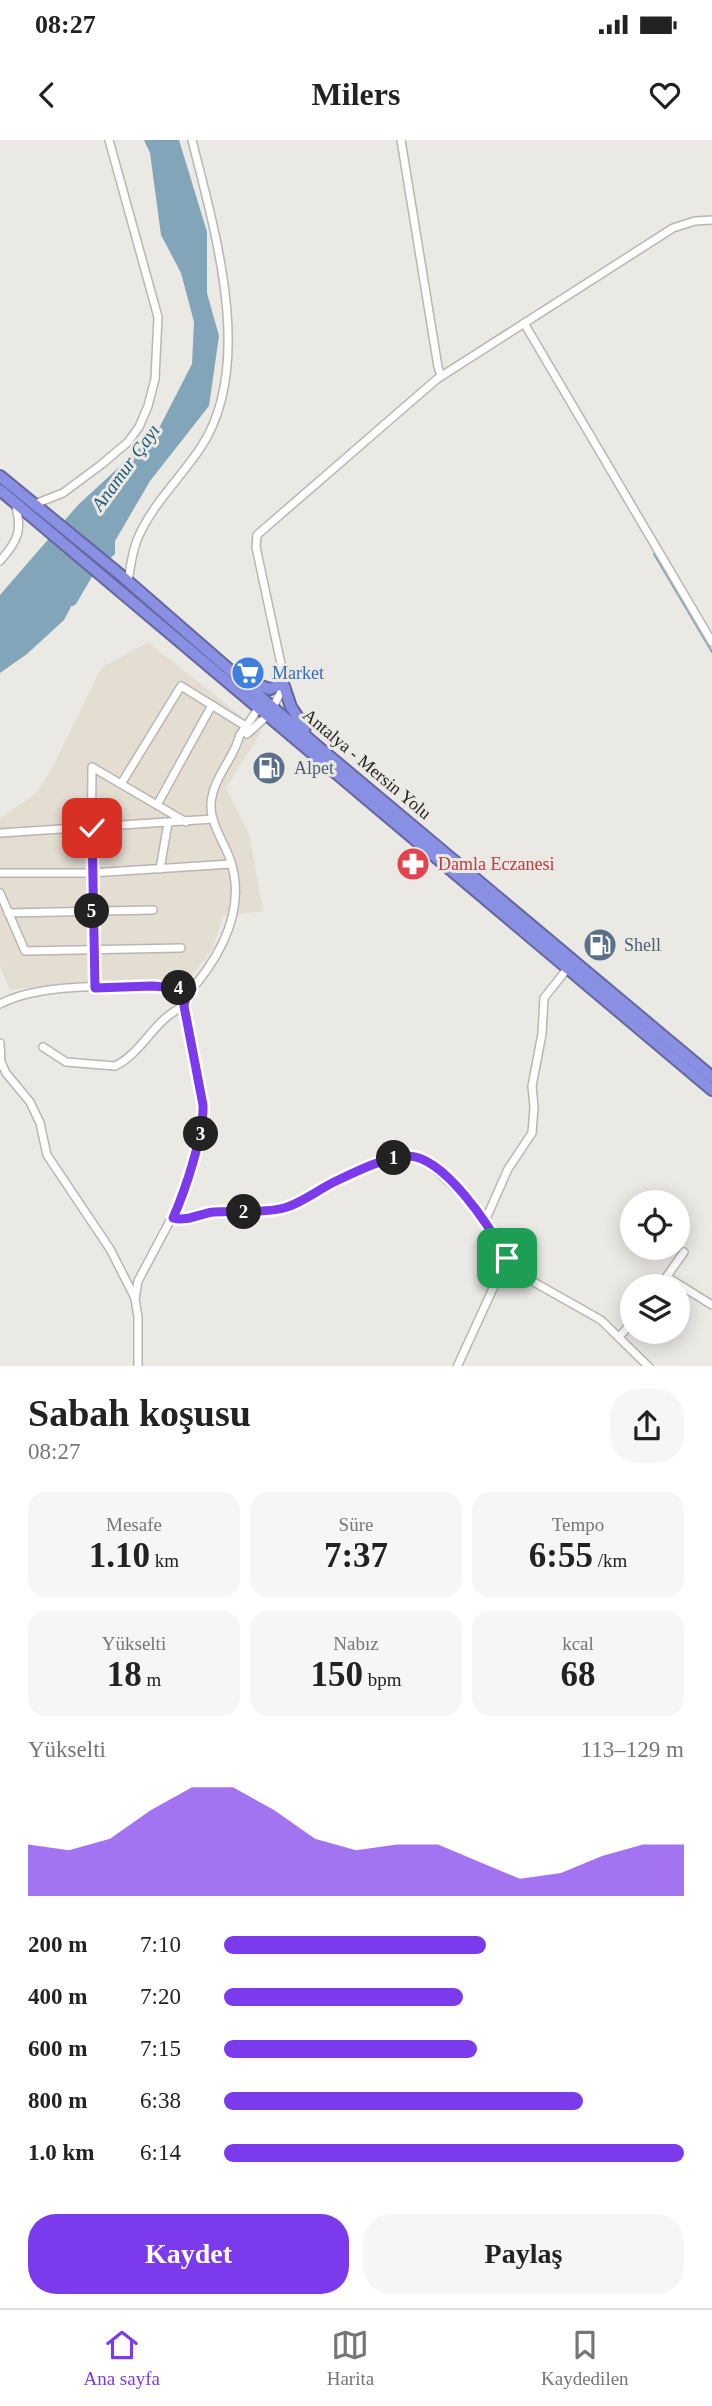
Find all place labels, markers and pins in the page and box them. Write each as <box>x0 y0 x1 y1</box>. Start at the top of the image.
supermarket icon: Market <box>229 654 267 692</box>
place label: Market <box>272 663 324 683</box>
fuel station icon: Alpet <box>250 749 288 787</box>
place label: Alpet <box>294 758 334 778</box>
pin <box>62 798 122 858</box>
pharmacy icon: Damla Eczanesi <box>394 845 432 883</box>
place label: Damla Eczanesi <box>438 854 554 874</box>
pin: 5 <box>74 894 110 928</box>
fuel station icon: Shell <box>581 926 619 964</box>
place label: Shell <box>624 935 661 955</box>
pin: 4 <box>162 970 196 1006</box>
pin: 3 <box>184 1116 218 1152</box>
pin: 1 <box>376 1140 412 1176</box>
pin: 2 <box>226 1194 262 1230</box>
pin <box>477 1228 537 1288</box>

